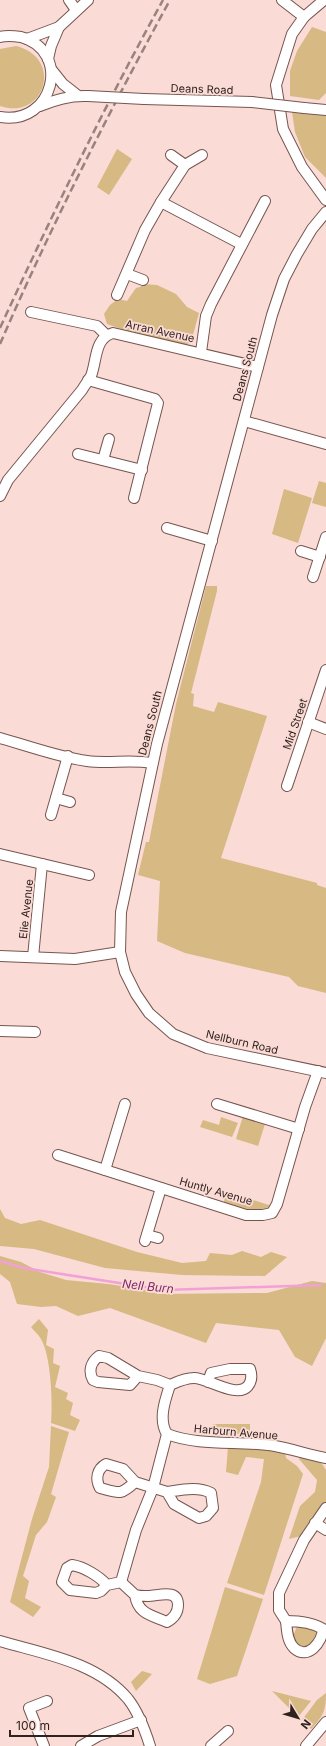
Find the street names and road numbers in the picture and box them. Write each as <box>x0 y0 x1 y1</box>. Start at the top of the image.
street label: Deans Road <box>170 81 234 97</box>
street label: Arran Avenue <box>124 317 196 345</box>
street label: Deans South <box>230 335 260 403</box>
street label: Deans South <box>135 689 165 757</box>
street label: Mid Street <box>280 696 310 752</box>
street label: Elie Avenue <box>16 878 36 940</box>
street label: Nellburn Road <box>205 1027 279 1057</box>
street label: Huntly Avenue <box>178 1174 254 1208</box>
street label: Harburn Avenue <box>193 1421 279 1443</box>

